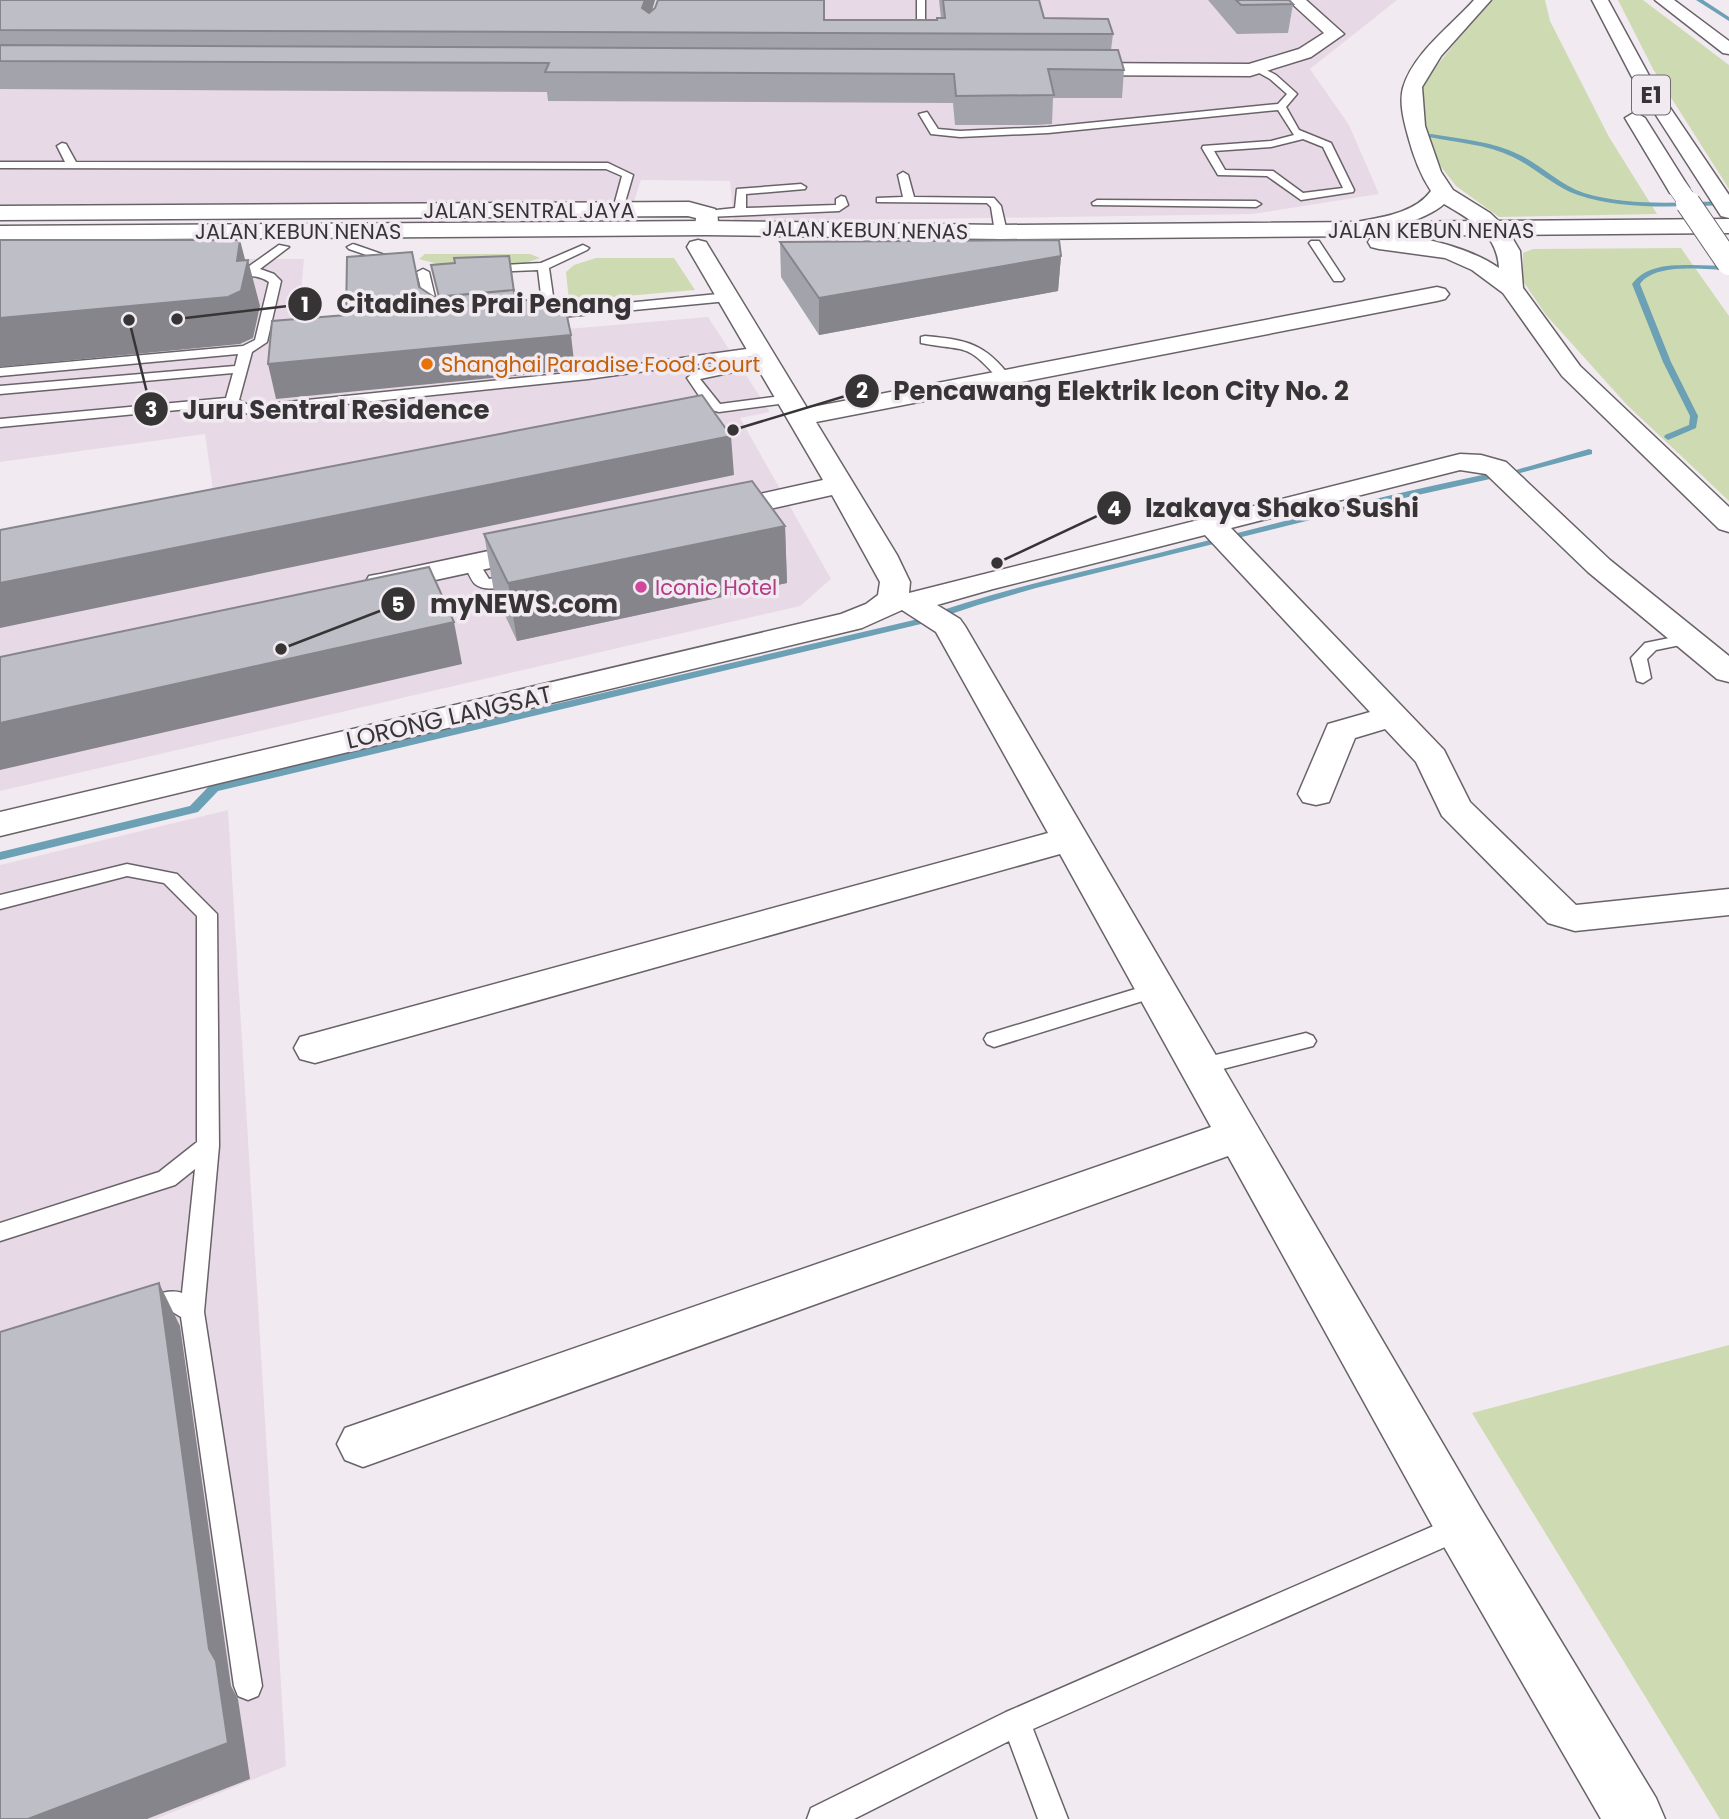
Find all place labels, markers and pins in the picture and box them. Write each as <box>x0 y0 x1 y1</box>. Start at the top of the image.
callout: Citadines Prai Penang <box>288 281 646 328</box>
place label: Shanghai Paradise Food Court <box>441 350 760 379</box>
marker: Shanghai Paradise Food Court <box>419 356 435 372</box>
callout: Pencawang Elektrik Icon City No. 2 <box>844 367 1363 414</box>
callout: Juru Sentral Residence <box>134 386 504 433</box>
callout: Izakaya Shako Sushi <box>1096 485 1433 532</box>
place label: Iconic Hotel <box>655 573 777 602</box>
marker: Iconic Hotel <box>633 579 649 595</box>
callout: myNEWS.com <box>381 581 632 628</box>

